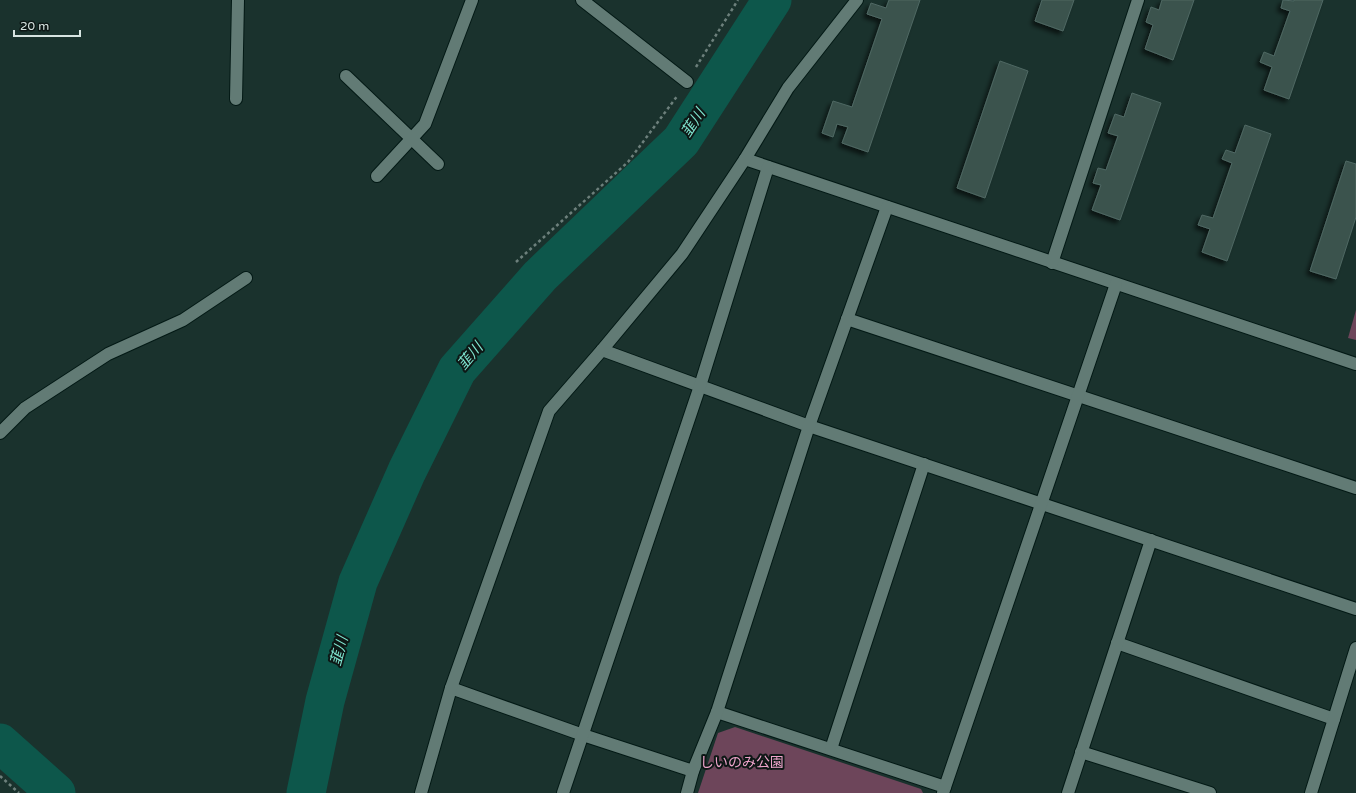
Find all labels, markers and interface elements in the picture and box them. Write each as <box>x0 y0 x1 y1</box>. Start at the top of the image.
scale bar <box>14 12 80 38</box>
text: 20 m <box>20 19 49 33</box>
water label: 韮川 <box>677 104 710 140</box>
water label: 韮川 <box>453 337 488 373</box>
water label: 韮川 <box>326 632 352 668</box>
park label: しいのみ公園 <box>700 754 784 771</box>

